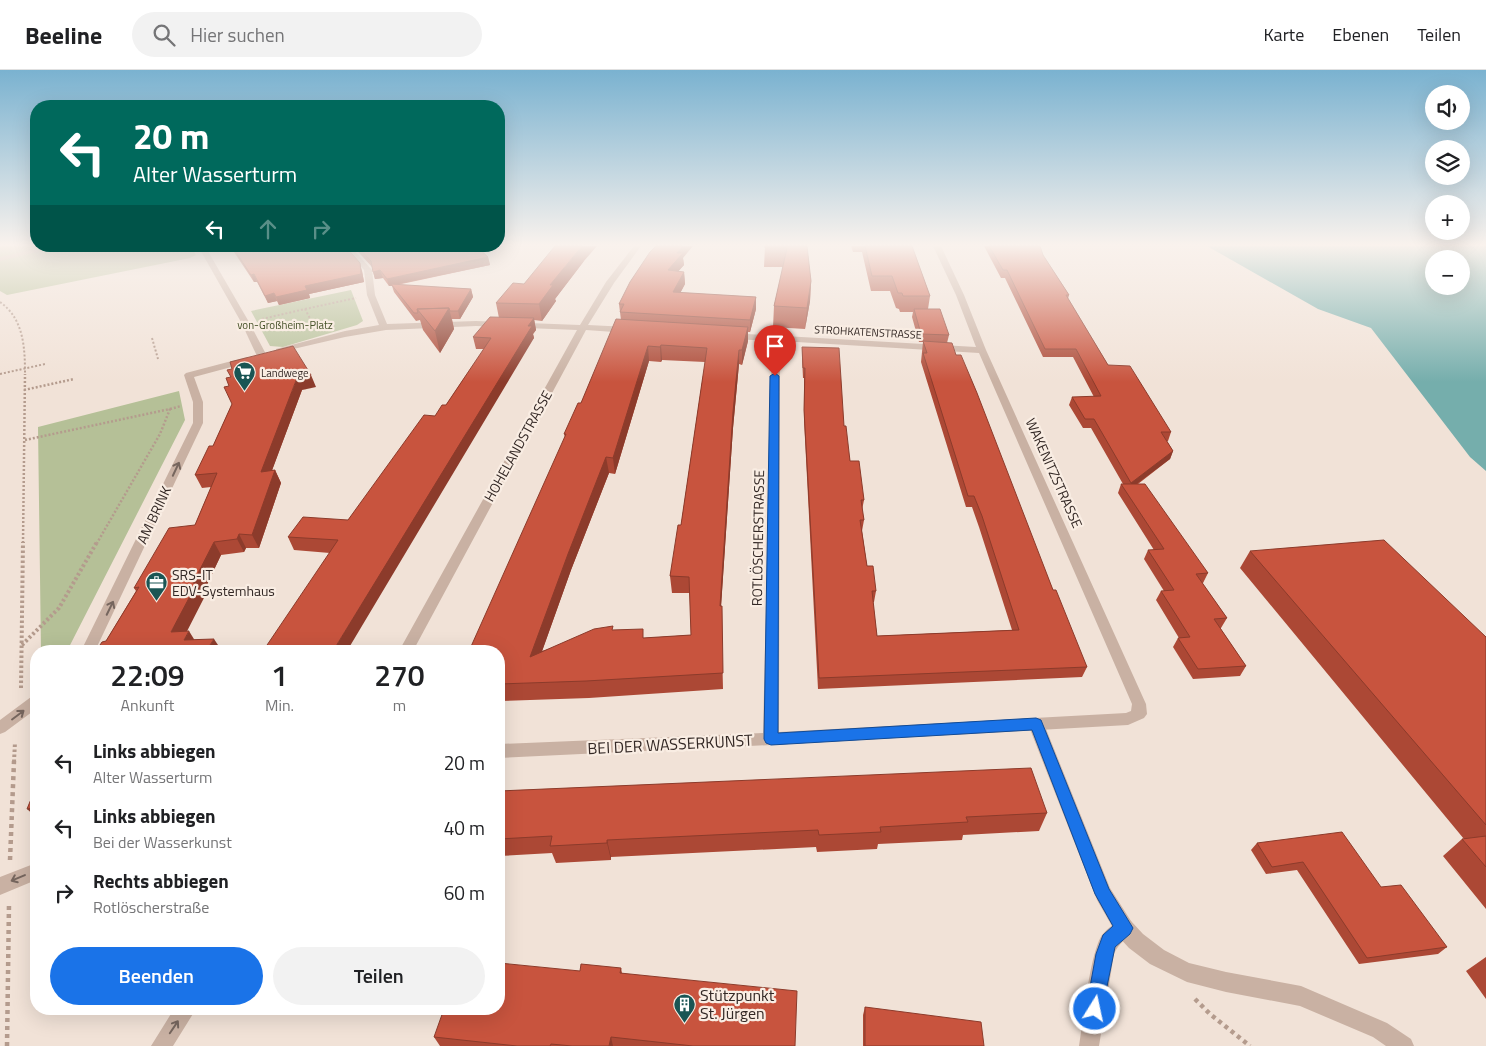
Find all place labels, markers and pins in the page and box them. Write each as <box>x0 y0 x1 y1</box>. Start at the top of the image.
pin <box>754 325 796 376</box>
supermarket icon: Landwege <box>233 361 257 392</box>
place label: Landwege <box>261 365 309 381</box>
place label: SRS-IT EDV-Systemhaus <box>172 564 275 601</box>
office icon: SRS-IT EDV-Systemhaus <box>144 571 168 602</box>
place label: Stützpunkt St. Jürgen <box>700 983 775 1025</box>
building icon: Stützpunkt St. Jürgen <box>672 992 696 1023</box>

